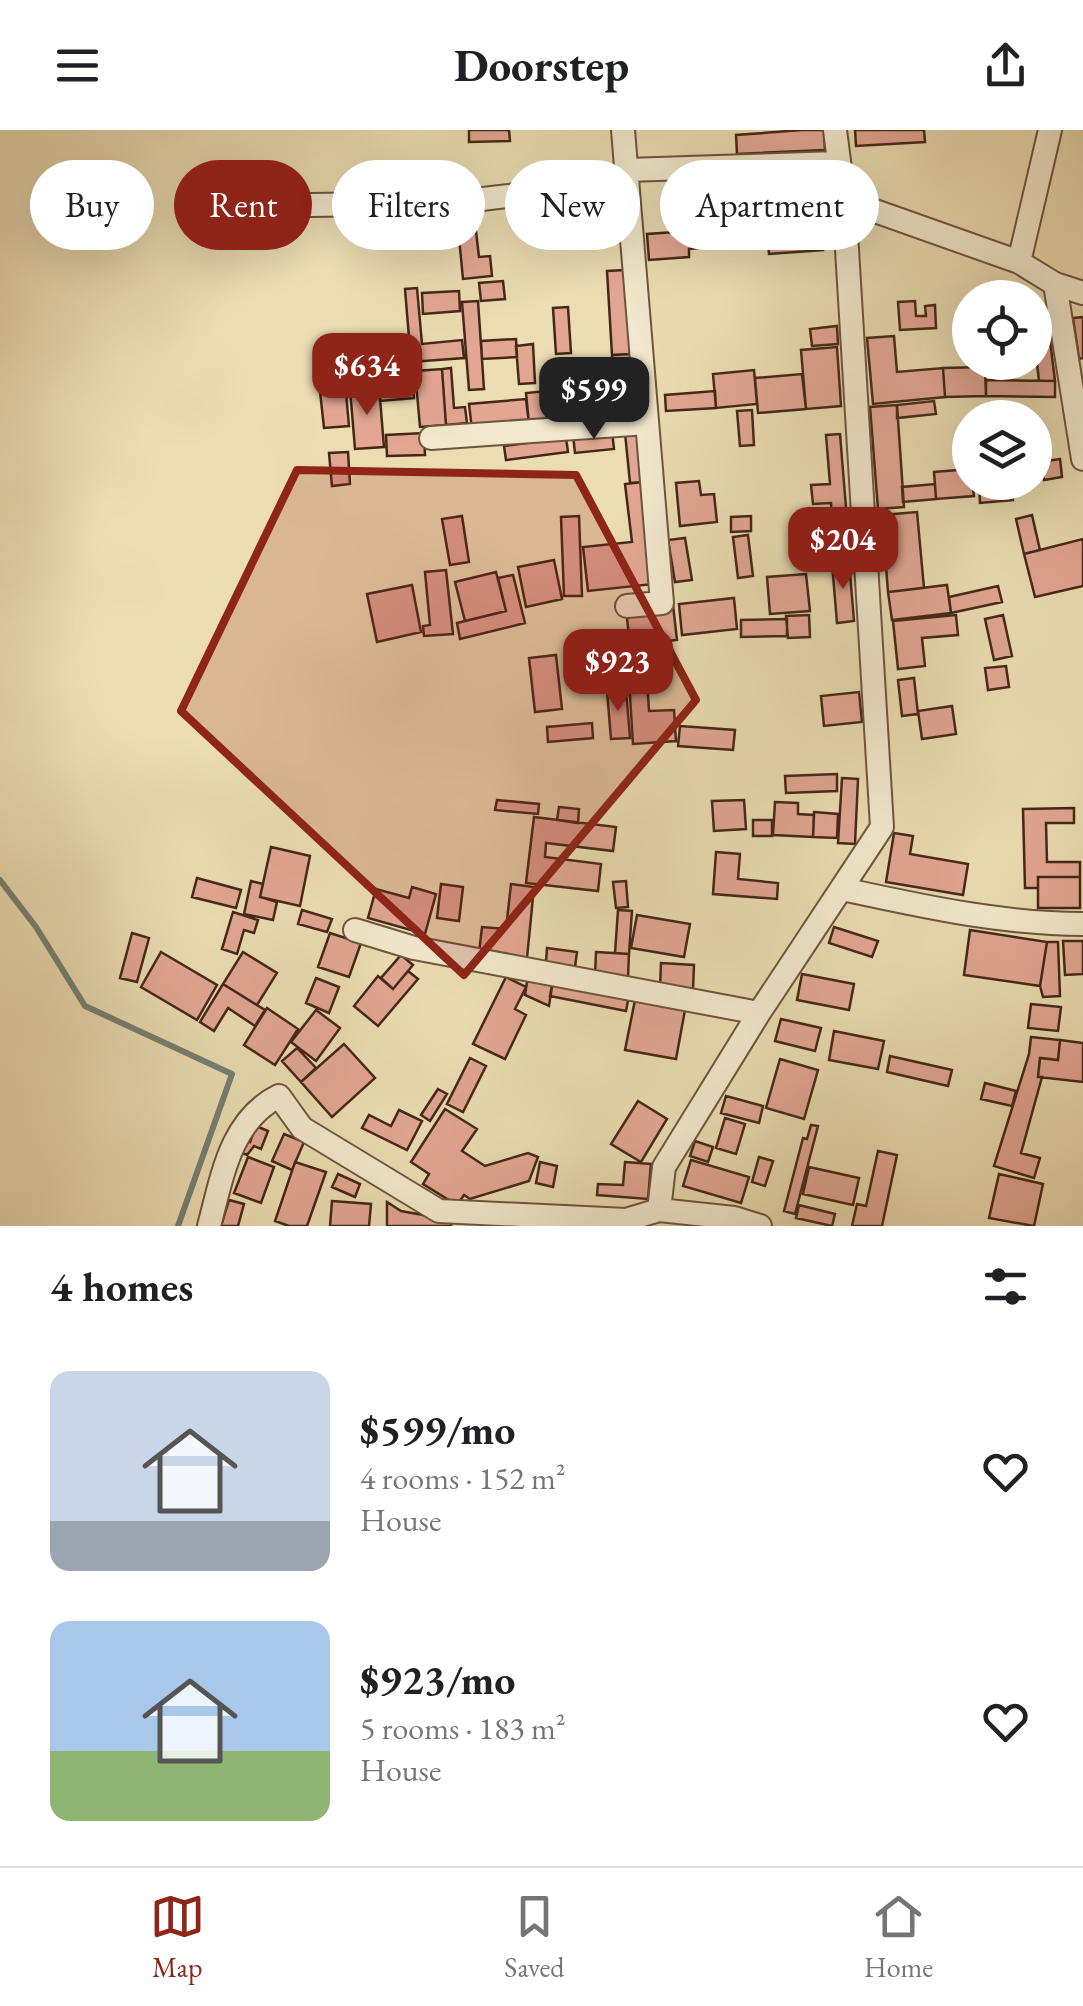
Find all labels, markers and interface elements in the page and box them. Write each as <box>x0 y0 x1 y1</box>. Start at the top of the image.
text: Doorstep <box>454 36 629 94</box>
icon: menu <box>50 38 105 93</box>
icon: share <box>978 38 1033 93</box>
chip: Buy <box>30 160 154 250</box>
chip: Rent <box>174 160 312 250</box>
chip: Filters <box>332 160 485 250</box>
chip: New <box>505 160 640 250</box>
chip: Apartment <box>660 160 879 250</box>
map controls <box>952 280 1052 500</box>
button: locate <box>952 280 1052 380</box>
pin: $634 <box>308 333 426 418</box>
text: $634 <box>334 344 400 386</box>
pin: $599 <box>535 357 653 442</box>
text: $599 <box>561 368 627 410</box>
button: layers <box>952 400 1052 500</box>
pin: $204 <box>784 507 902 592</box>
text: $204 <box>810 518 876 560</box>
pin: $923 <box>559 629 677 714</box>
text: $923 <box>585 640 651 682</box>
text: 4 homes <box>50 1259 193 1314</box>
icon: filters <box>978 1259 1033 1314</box>
text: $599/mo <box>360 1402 516 1457</box>
icon: home <box>130 1411 250 1531</box>
icon: heart <box>978 1444 1033 1499</box>
text: 4 rooms · 152 m² <box>360 1457 566 1499</box>
text: House <box>360 1499 441 1541</box>
text: $923/mo <box>360 1652 516 1707</box>
icon: home <box>130 1661 250 1781</box>
icon: heart <box>978 1694 1033 1749</box>
text: 5 rooms · 183 m² <box>360 1707 566 1749</box>
text: House <box>360 1749 441 1791</box>
tab: Map <box>150 1889 205 1985</box>
tab: Saved <box>504 1889 564 1985</box>
tab: Home <box>864 1889 933 1985</box>

